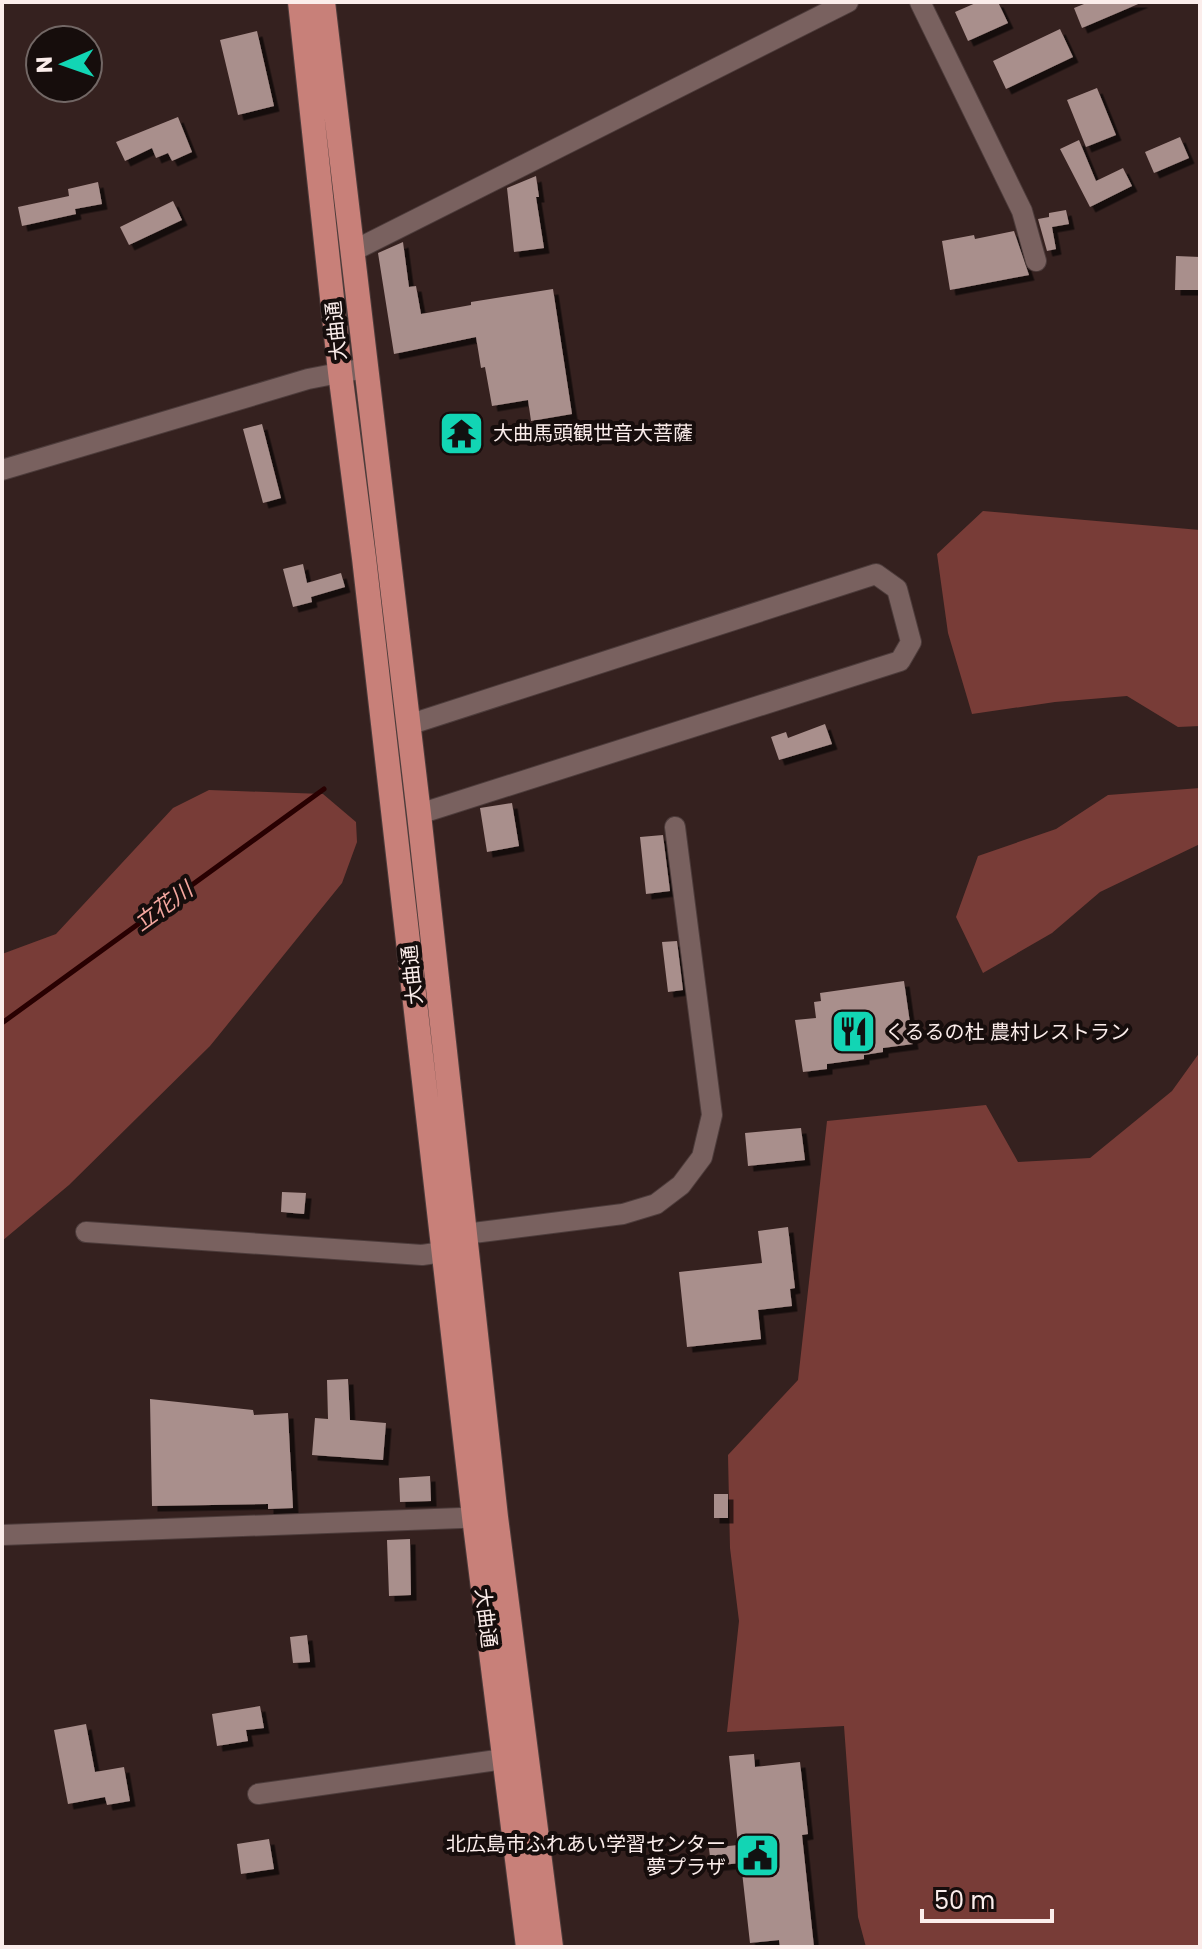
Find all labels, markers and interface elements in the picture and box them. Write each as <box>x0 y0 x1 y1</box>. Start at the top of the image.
north arrow <box>24 24 104 104</box>
text: N <box>29 56 60 73</box>
street label: 大曲通 <box>319 300 353 362</box>
temple icon: 大曲馬頭観世音大菩薩 <box>438 409 486 457</box>
place label: 大曲馬頭観世音大菩薩 <box>493 419 693 447</box>
water label: 立花川 <box>127 873 201 938</box>
street label: 大曲通 <box>395 944 429 1006</box>
restaurant icon: くるるの杜 農村レストラン <box>830 1008 878 1056</box>
place label: くるるの杜 農村レストラン <box>885 1018 1130 1046</box>
street label: 大曲通 <box>468 1587 504 1649</box>
place label: 北広島市ふれあい学習センター 夢プラザ <box>446 1830 726 1881</box>
public building icon: 北広島市ふれあい学習センター 夢プラザ <box>733 1832 781 1880</box>
scale bar <box>922 1873 1052 1923</box>
text: 50 m <box>934 1884 995 1917</box>

